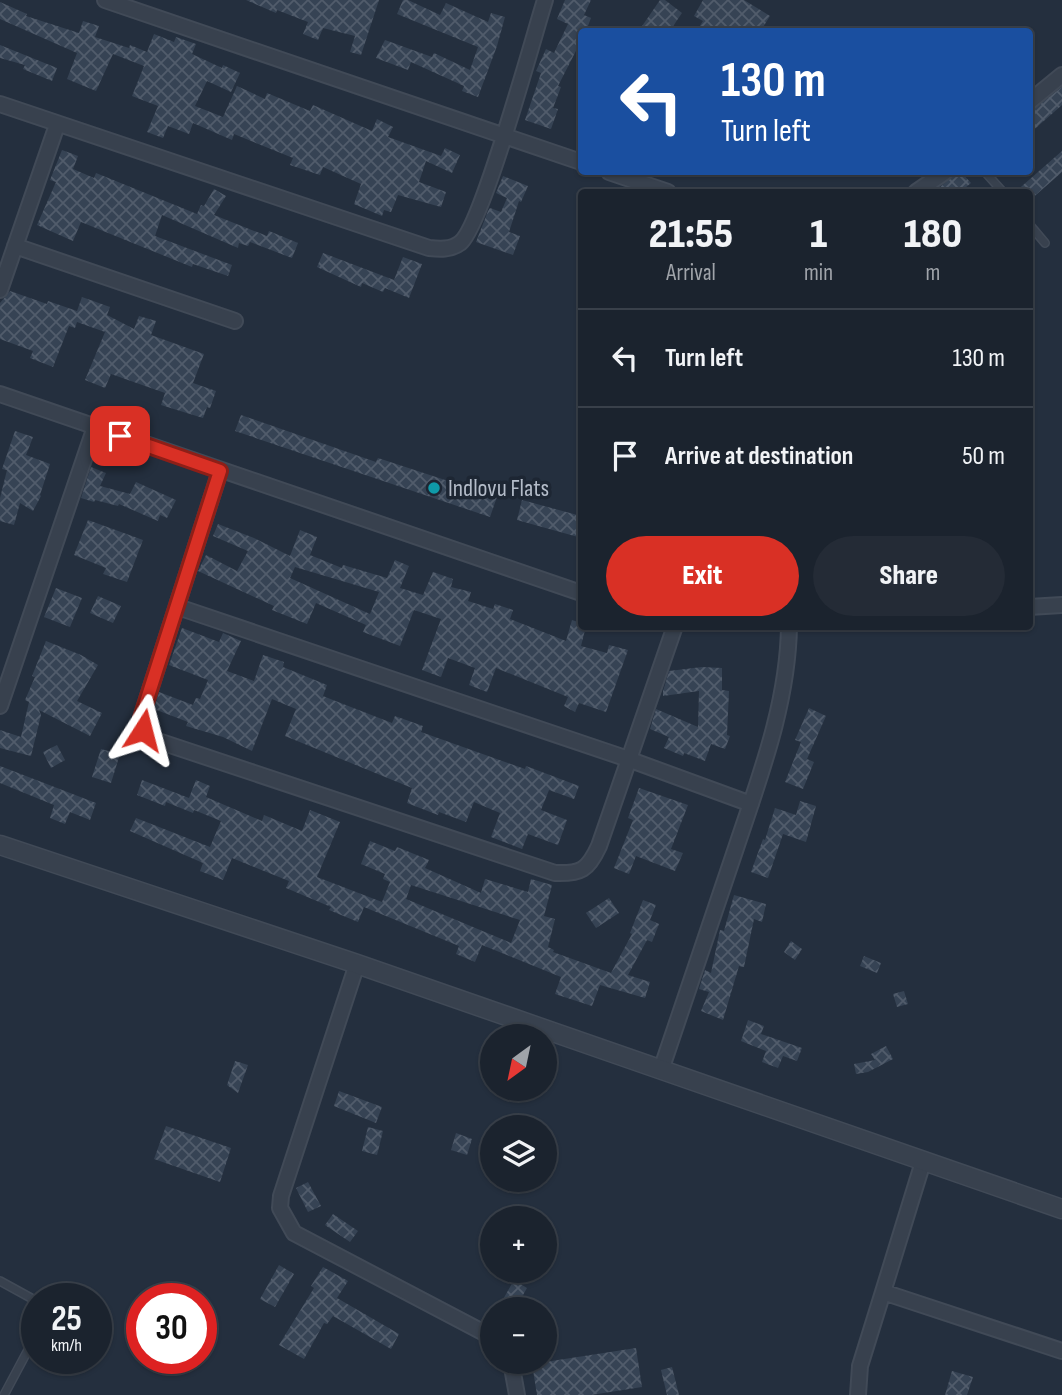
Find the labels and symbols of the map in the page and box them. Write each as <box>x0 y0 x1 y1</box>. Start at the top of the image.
pin <box>90 406 150 466</box>
place label: Indlovu Flats <box>448 474 549 503</box>
marker: Indlovu Flats <box>426 480 442 496</box>
position arrow <box>106 693 180 767</box>
north arrow <box>480 1024 556 1101</box>
speed limit sign: 30 <box>126 1283 217 1374</box>

